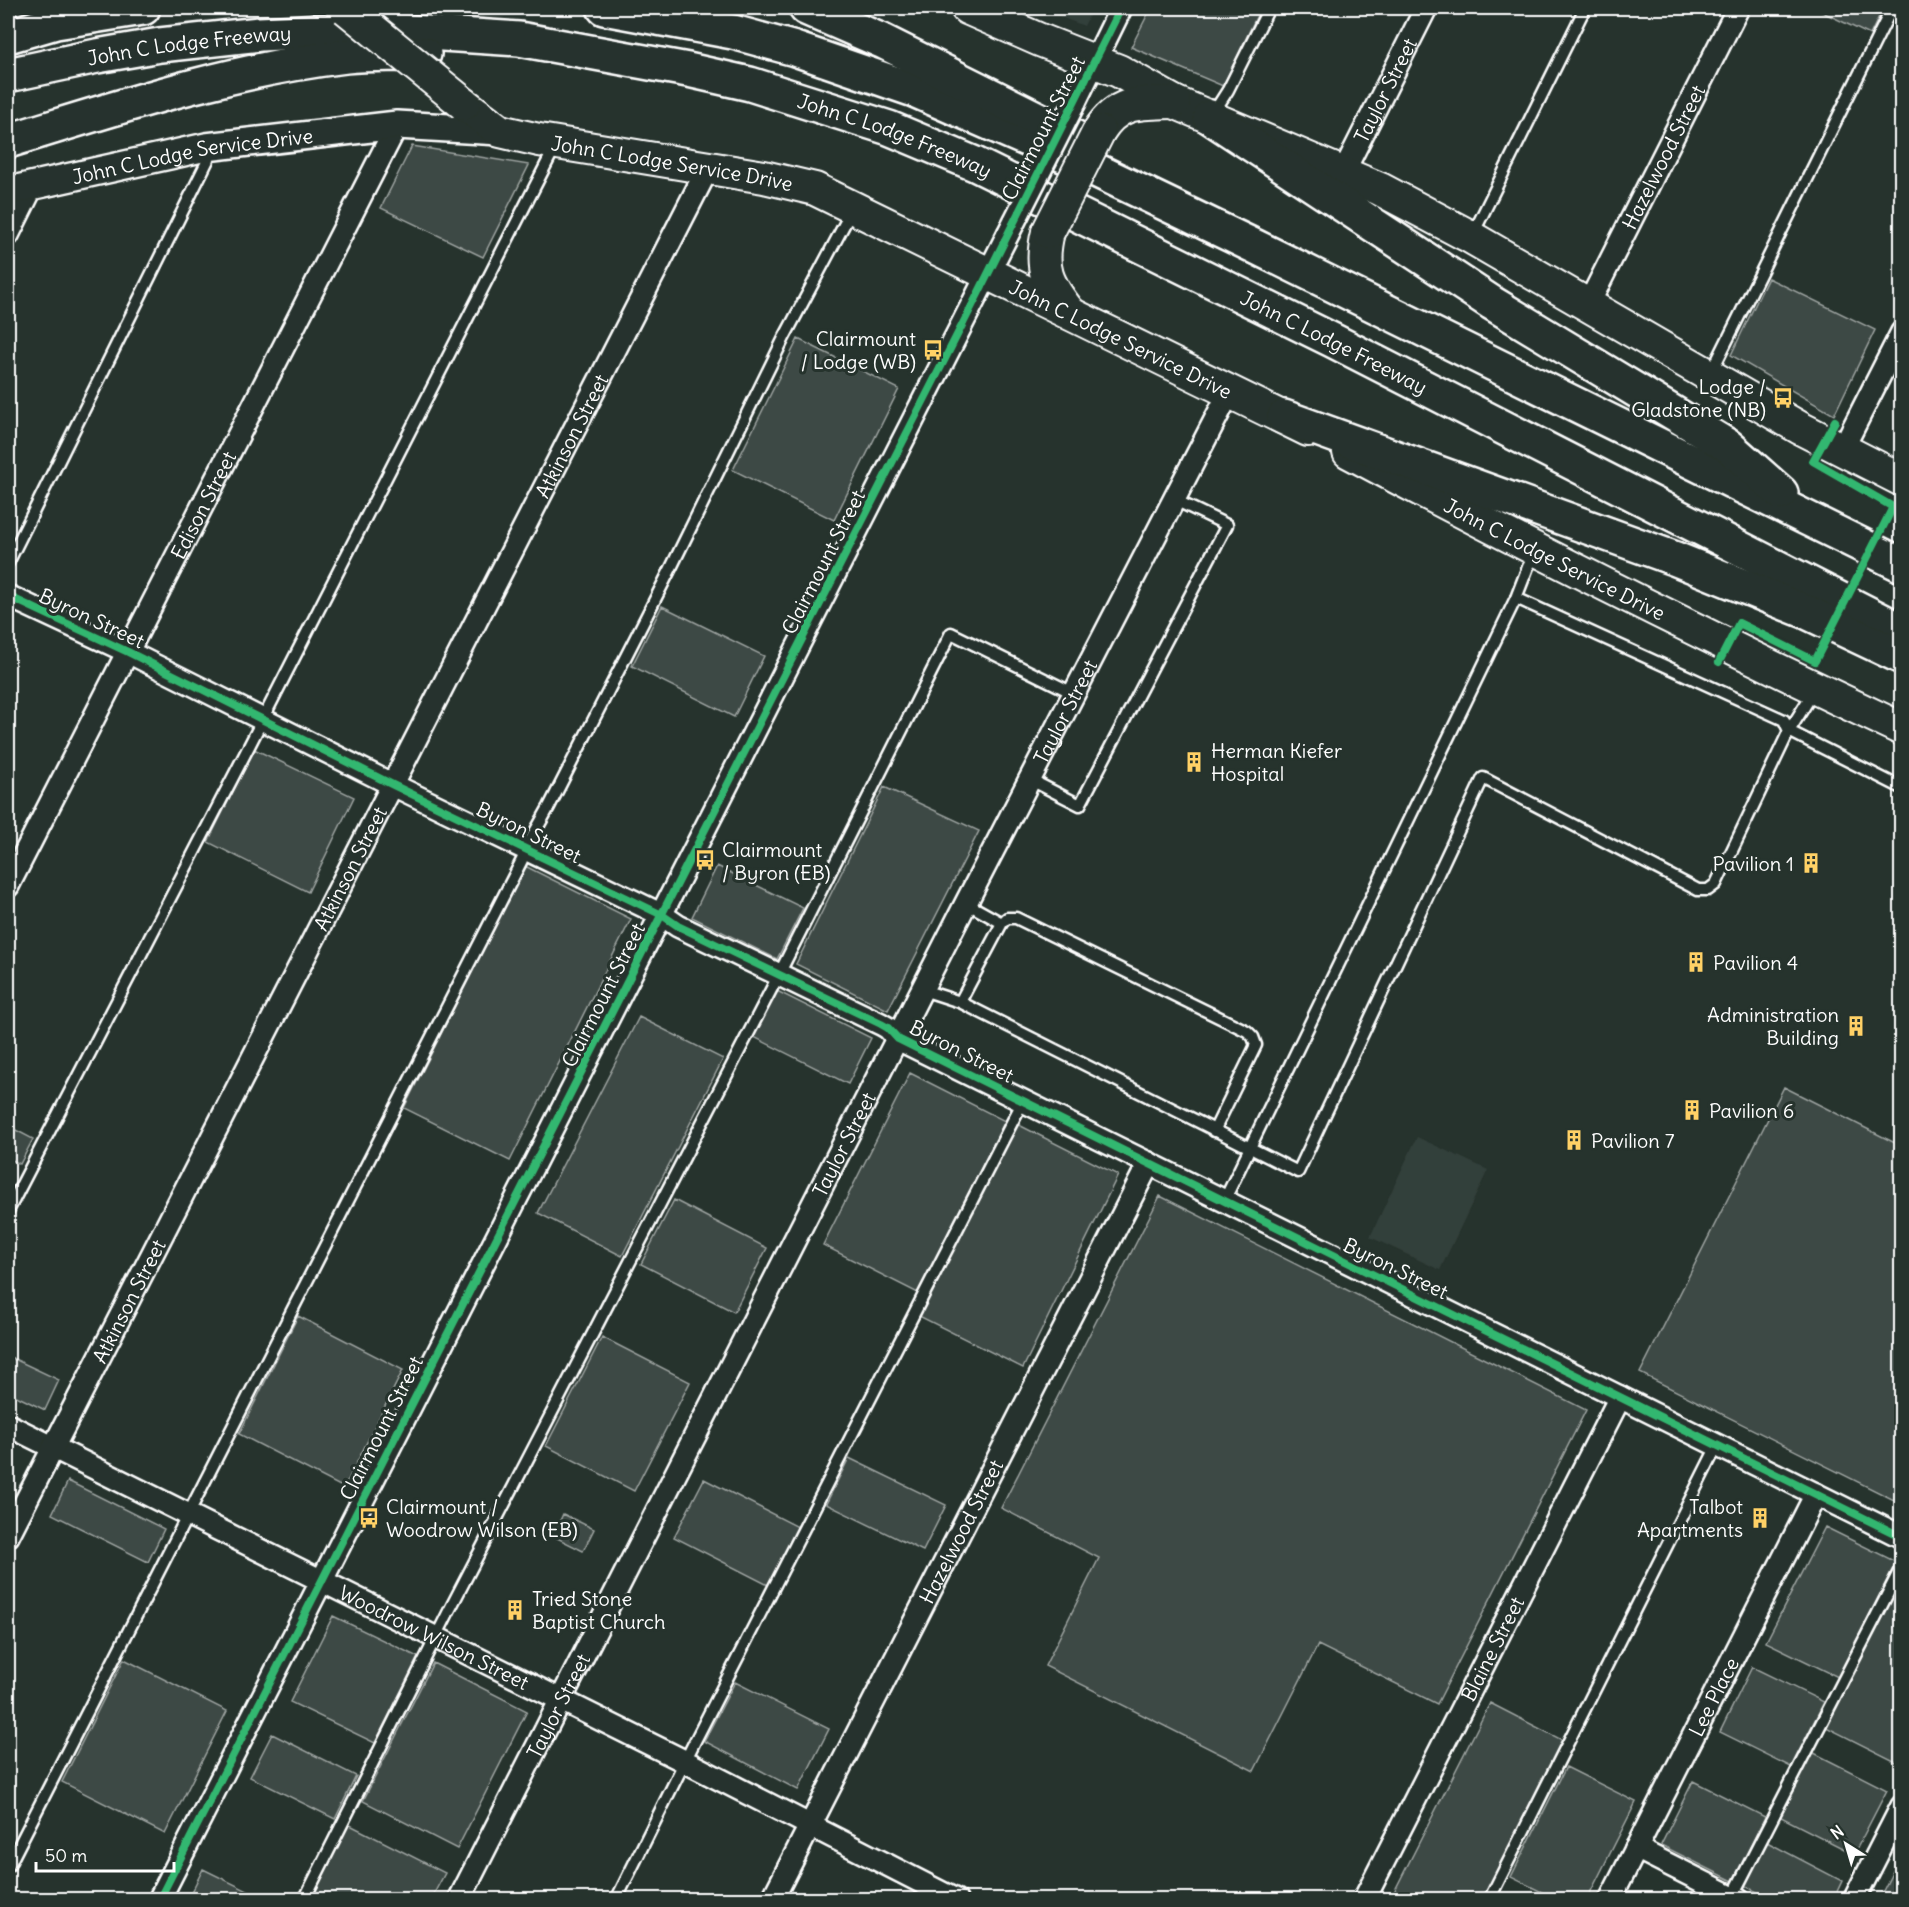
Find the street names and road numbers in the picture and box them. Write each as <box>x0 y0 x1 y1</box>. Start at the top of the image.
street label: John C Lodge Freeway <box>85 20 292 70</box>
street label: Taylor Street <box>1348 33 1422 146</box>
street label: Clairmount Street <box>996 52 1090 204</box>
street label: Hazelwood Street <box>1616 80 1710 233</box>
street label: John C Lodge Freeway <box>795 87 996 183</box>
street label: John C Lodge Service Drive <box>69 122 314 189</box>
street label: John C Lodge Service Drive <box>549 130 795 196</box>
street label: John C Lodge Service Drive <box>1006 274 1236 403</box>
street label: John C Lodge Freeway <box>1237 285 1432 399</box>
street label: Atkinson Street <box>529 369 613 502</box>
street label: Edison Street <box>165 447 241 563</box>
street label: Clairmount Street <box>776 486 870 638</box>
street label: John C Lodge Service Drive <box>1440 492 1670 625</box>
street label: Byron Street <box>35 583 149 653</box>
street label: Taylor Street <box>1028 655 1102 768</box>
street label: Byron Street <box>473 796 586 868</box>
street label: Atkinson Street <box>308 802 392 934</box>
street label: Clairmount Street <box>556 919 650 1071</box>
street label: Byron Street <box>906 1014 1018 1088</box>
street label: Taylor Street <box>806 1087 880 1201</box>
street label: Byron Street <box>1340 1232 1453 1304</box>
street label: Atkinson Street <box>86 1235 170 1367</box>
street label: Clairmount Street <box>334 1352 428 1504</box>
street label: Hazelwood Street <box>913 1455 1008 1608</box>
street label: Woodrow Wilson Street <box>335 1579 534 1695</box>
street label: Blaine Street <box>1455 1592 1529 1705</box>
street label: Taylor Street <box>521 1649 595 1762</box>
street label: Lee Place <box>1683 1653 1744 1740</box>

